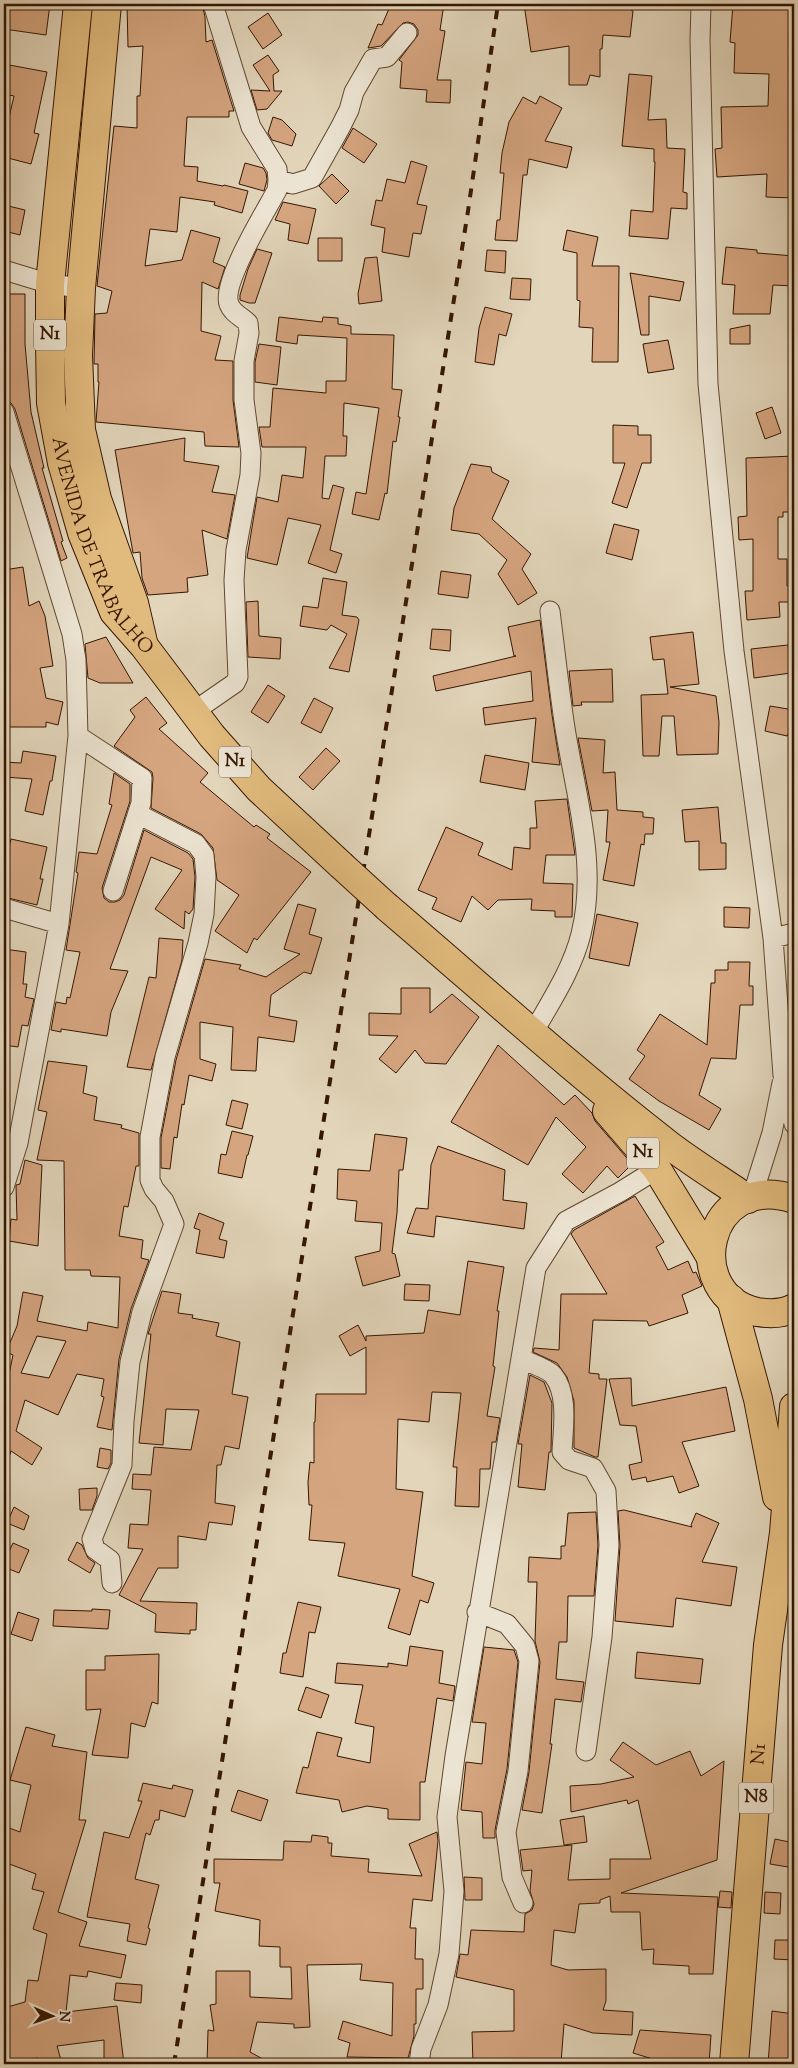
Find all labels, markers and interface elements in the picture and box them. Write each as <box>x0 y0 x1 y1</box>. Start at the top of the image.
road number: N1 <box>34 320 66 350</box>
street label: AVENIDA DE TRABALHO <box>44 435 159 661</box>
road number: N1 <box>219 746 251 778</box>
road number: N1 <box>627 1138 659 1168</box>
street label: N1 <box>745 1742 774 1766</box>
road number: N8 <box>738 1782 774 1814</box>
north arrow <box>28 1990 78 2040</box>
text: N <box>53 2010 73 2022</box>

